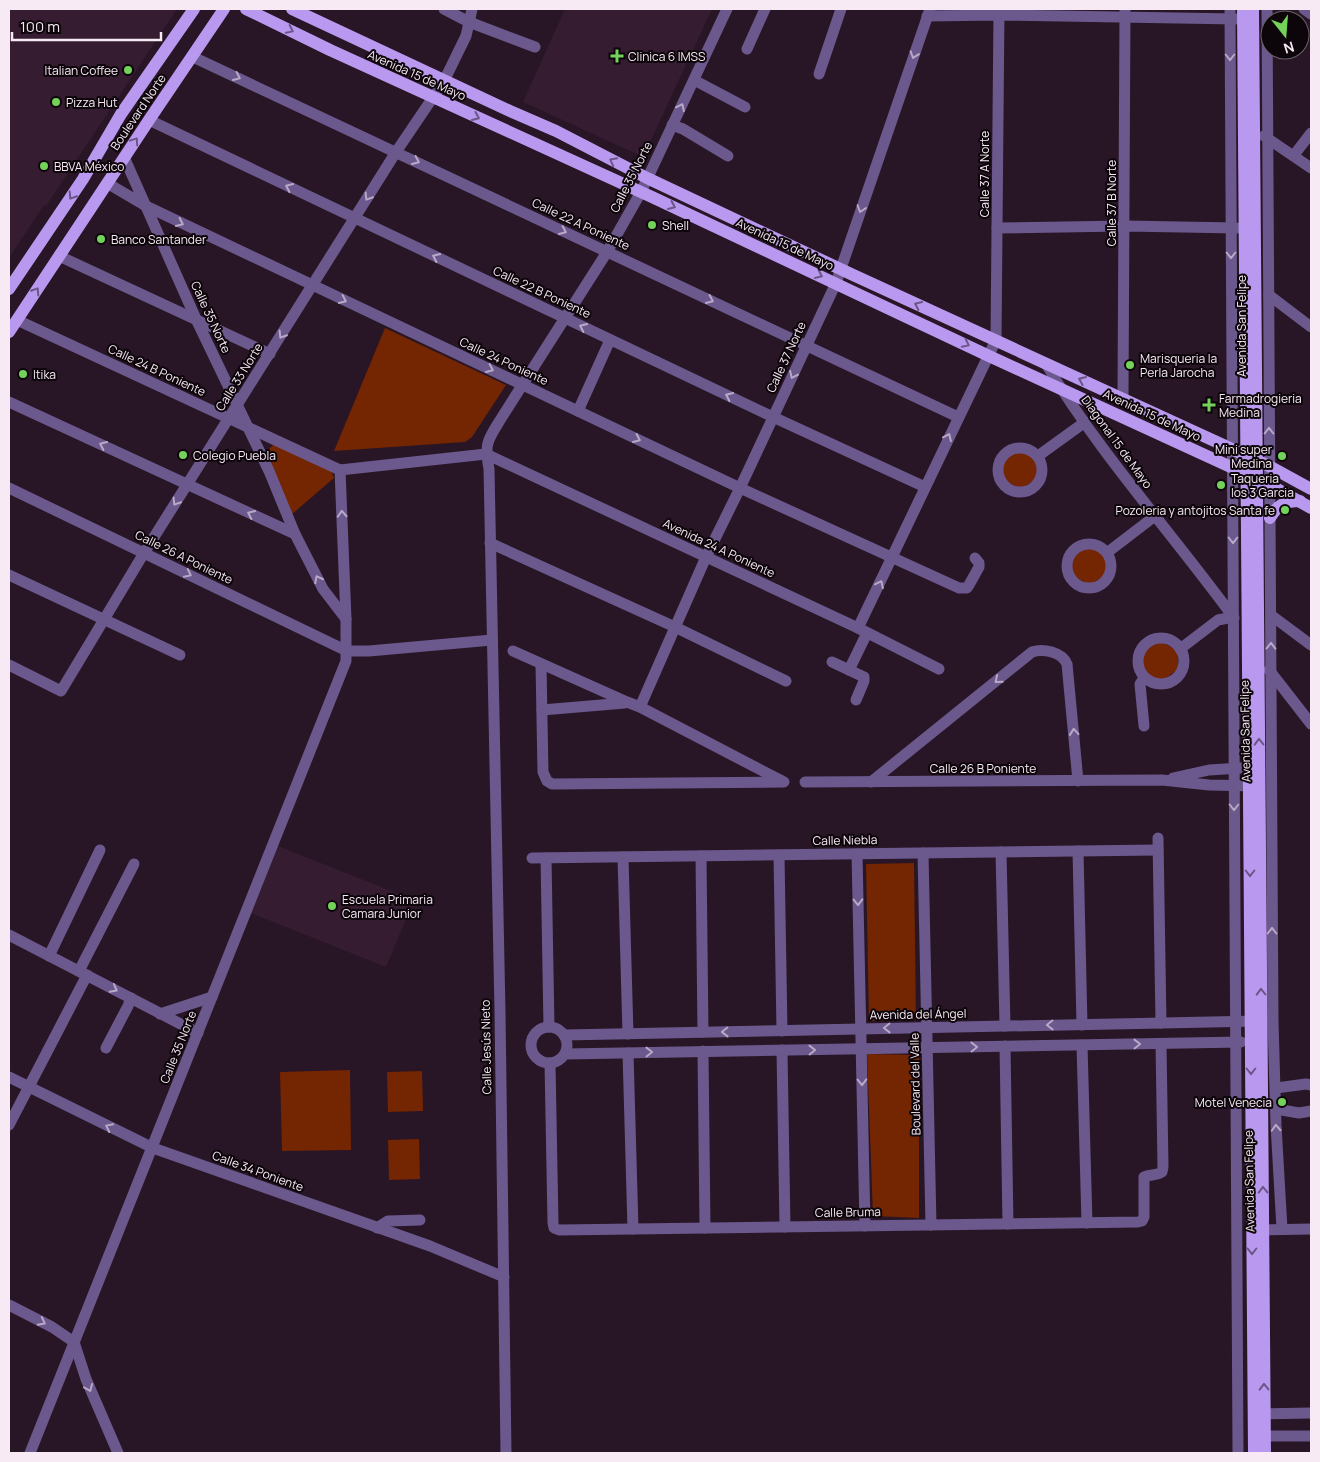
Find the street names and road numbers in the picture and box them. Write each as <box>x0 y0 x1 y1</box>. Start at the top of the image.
street label: Avenida 15 de Mayo <box>365 46 469 104</box>
street label: Boulevard Norte <box>106 71 170 153</box>
street label: Calle 37 A Norte <box>976 131 993 217</box>
street label: Calle 35 Norte <box>606 139 656 215</box>
street label: Calle 37 B Norte <box>1103 160 1120 246</box>
street label: Calle 22 A Poniente <box>529 194 633 254</box>
street label: Avenida 15 de Mayo <box>733 214 837 274</box>
street label: Calle 22 B Poniente <box>490 262 594 322</box>
street label: Avenida San Felipe <box>1233 275 1250 377</box>
street label: Calle 35 Norte <box>187 278 235 356</box>
street label: Calle 37 Norte <box>762 319 810 395</box>
street label: Calle 24 Poniente <box>457 333 551 389</box>
street label: Calle 24 B Poniente <box>105 340 209 400</box>
street label: Calle 33 Norte <box>211 340 267 414</box>
street label: Avenida 15 de Mayo <box>1100 385 1204 445</box>
street label: Diagonal 15 de Mayo <box>1078 392 1156 492</box>
street label: Avenida 24 A Poniente <box>660 515 778 581</box>
street label: Calle 26 A Poniente <box>132 526 236 588</box>
street label: Avenida San Felipe <box>1236 680 1254 782</box>
street label: Calle 26 B Poniente <box>930 760 1036 777</box>
street label: Calle Niebla <box>812 831 878 849</box>
street label: Calle Jesús Nieto <box>477 1000 495 1094</box>
street label: Avenida del Ángel <box>869 1005 967 1023</box>
street label: Calle 35 Norte <box>156 1008 200 1086</box>
street label: Boulevard del Valle <box>906 1033 924 1135</box>
street label: Avenida San Felipe <box>1240 1130 1258 1232</box>
street label: Calle 34 Poniente <box>210 1147 306 1195</box>
street label: Calle Bruma <box>815 1203 881 1221</box>

